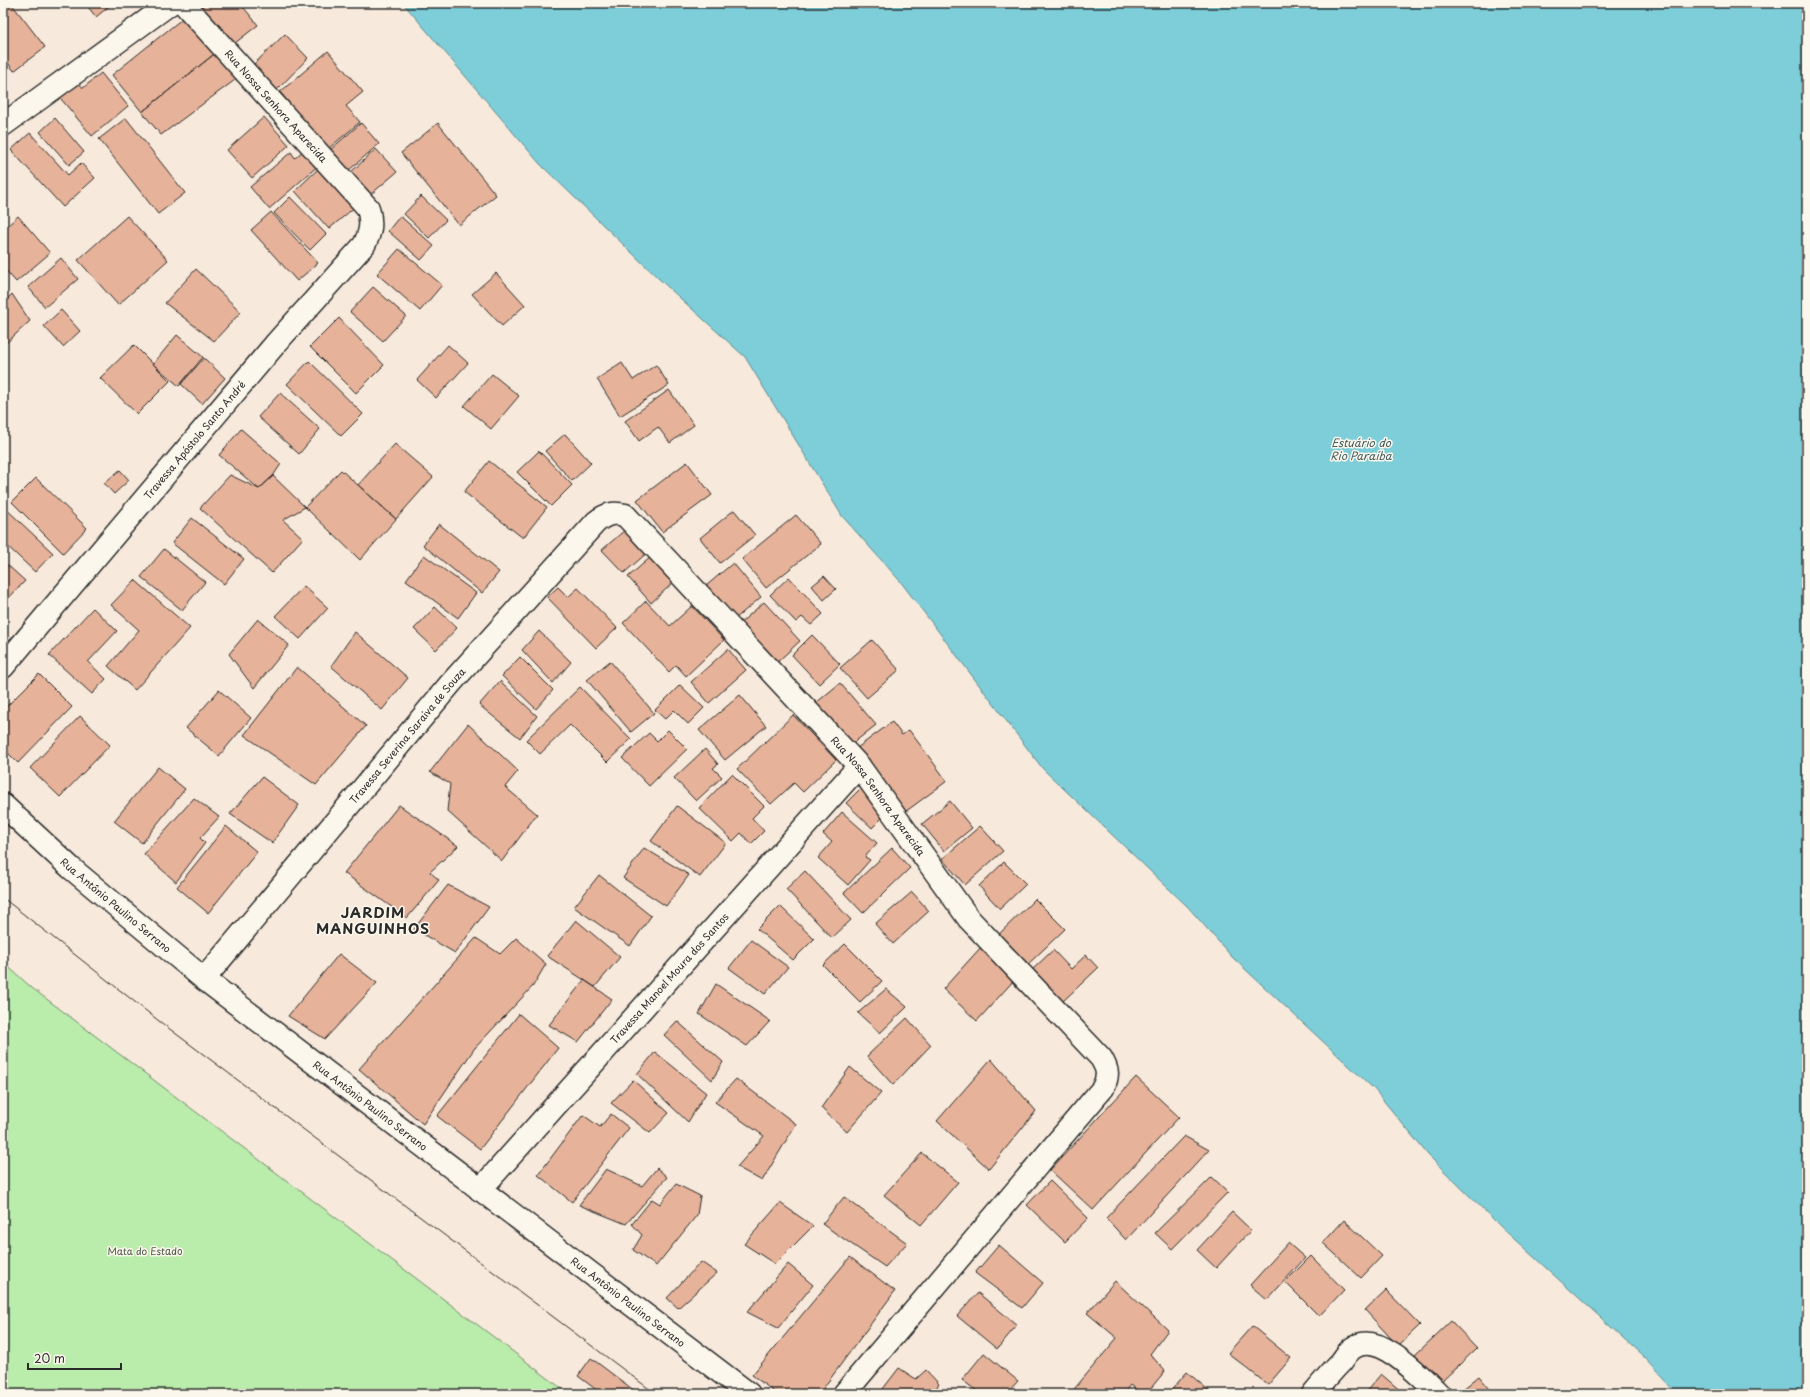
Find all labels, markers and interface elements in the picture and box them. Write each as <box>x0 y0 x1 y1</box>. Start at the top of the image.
street label: Rua Nossa Senhora Aparecida <box>222 46 332 166</box>
street label: Travessa Apóstolo Santo André <box>140 377 248 502</box>
water label: Estuário do Rio Paraíba <box>1330 434 1393 464</box>
street label: Travessa Severina Saraiva de Souza <box>345 664 469 807</box>
street label: Rua Nossa Senhora Aparecida <box>828 733 930 859</box>
street label: Rua Antônio Paulino Serrano <box>58 854 175 956</box>
district label: JARDIM MANGUINHOS <box>316 902 430 939</box>
street label: Travessa Manoel Moura dos Santos <box>606 909 732 1047</box>
street label: Rua Antônio Paulino Serrano <box>310 1057 431 1154</box>
park label: Mata do Estado <box>107 1243 183 1258</box>
street label: Rua Antônio Paulino Serrano <box>568 1253 689 1350</box>
scale bar <box>28 1345 121 1371</box>
text: 20 m <box>34 1349 65 1367</box>

